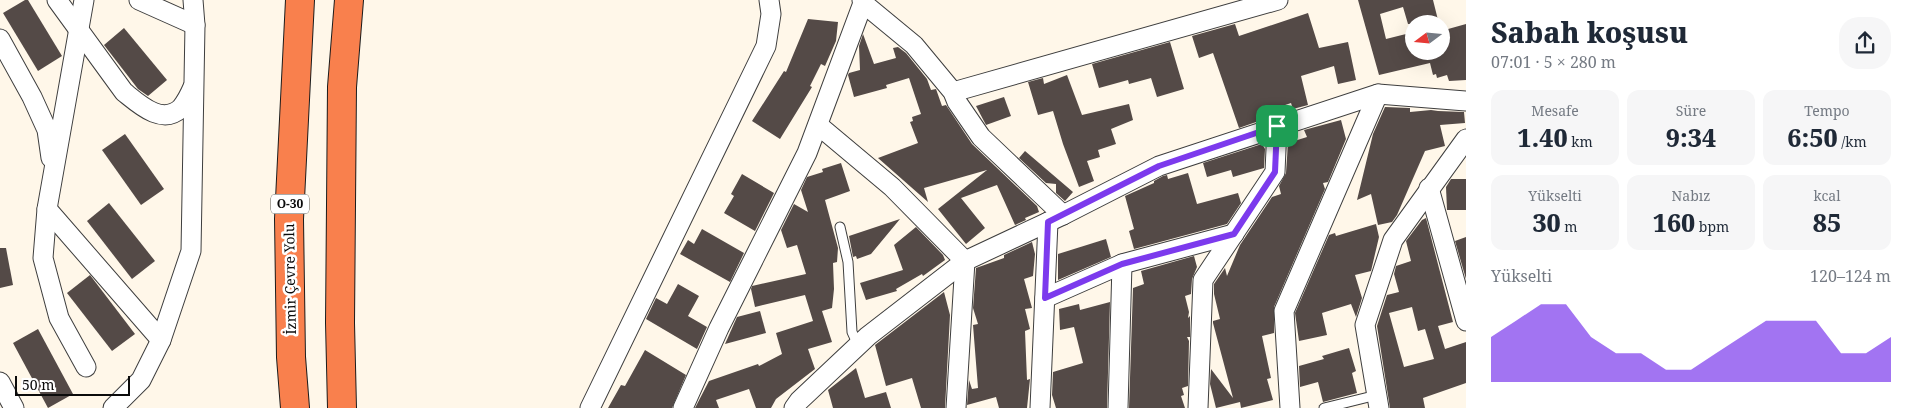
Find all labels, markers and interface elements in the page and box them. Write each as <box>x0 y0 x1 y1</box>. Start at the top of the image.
text: Sabah koşusu <box>1491 13 1688 51</box>
north arrow <box>1405 15 1450 60</box>
map controls <box>1405 15 1450 60</box>
button: share <box>1839 17 1891 69</box>
text: 07:01 · 5 × 280 m <box>1491 51 1616 73</box>
text: Mesafe <box>1531 101 1579 120</box>
text: Süre <box>1676 101 1706 120</box>
text: Tempo <box>1804 101 1850 120</box>
pin <box>1256 105 1298 147</box>
icon: arrive <box>1263 112 1291 140</box>
text: 1.40 <box>1517 120 1568 154</box>
text: 9:34 <box>1666 120 1716 154</box>
text: 6:50 <box>1787 120 1838 154</box>
text: km <box>1568 132 1593 151</box>
text: /km <box>1838 132 1867 151</box>
text: Yükselti <box>1528 186 1582 205</box>
text: Nabız <box>1672 186 1710 205</box>
text: kcal <box>1813 186 1841 205</box>
road number: O-30 <box>271 194 309 213</box>
text: 30 <box>1532 205 1561 239</box>
text: 160 <box>1653 205 1695 239</box>
text: 85 <box>1813 205 1841 239</box>
text: m <box>1561 217 1578 236</box>
text: bpm <box>1695 217 1729 236</box>
street label: İzmir Çevre Yolu <box>279 223 300 335</box>
text: Yükselti <box>1491 265 1552 287</box>
text: 120–124 m <box>1810 265 1891 287</box>
scale bar <box>15 373 130 396</box>
text: 50 m <box>22 375 55 394</box>

